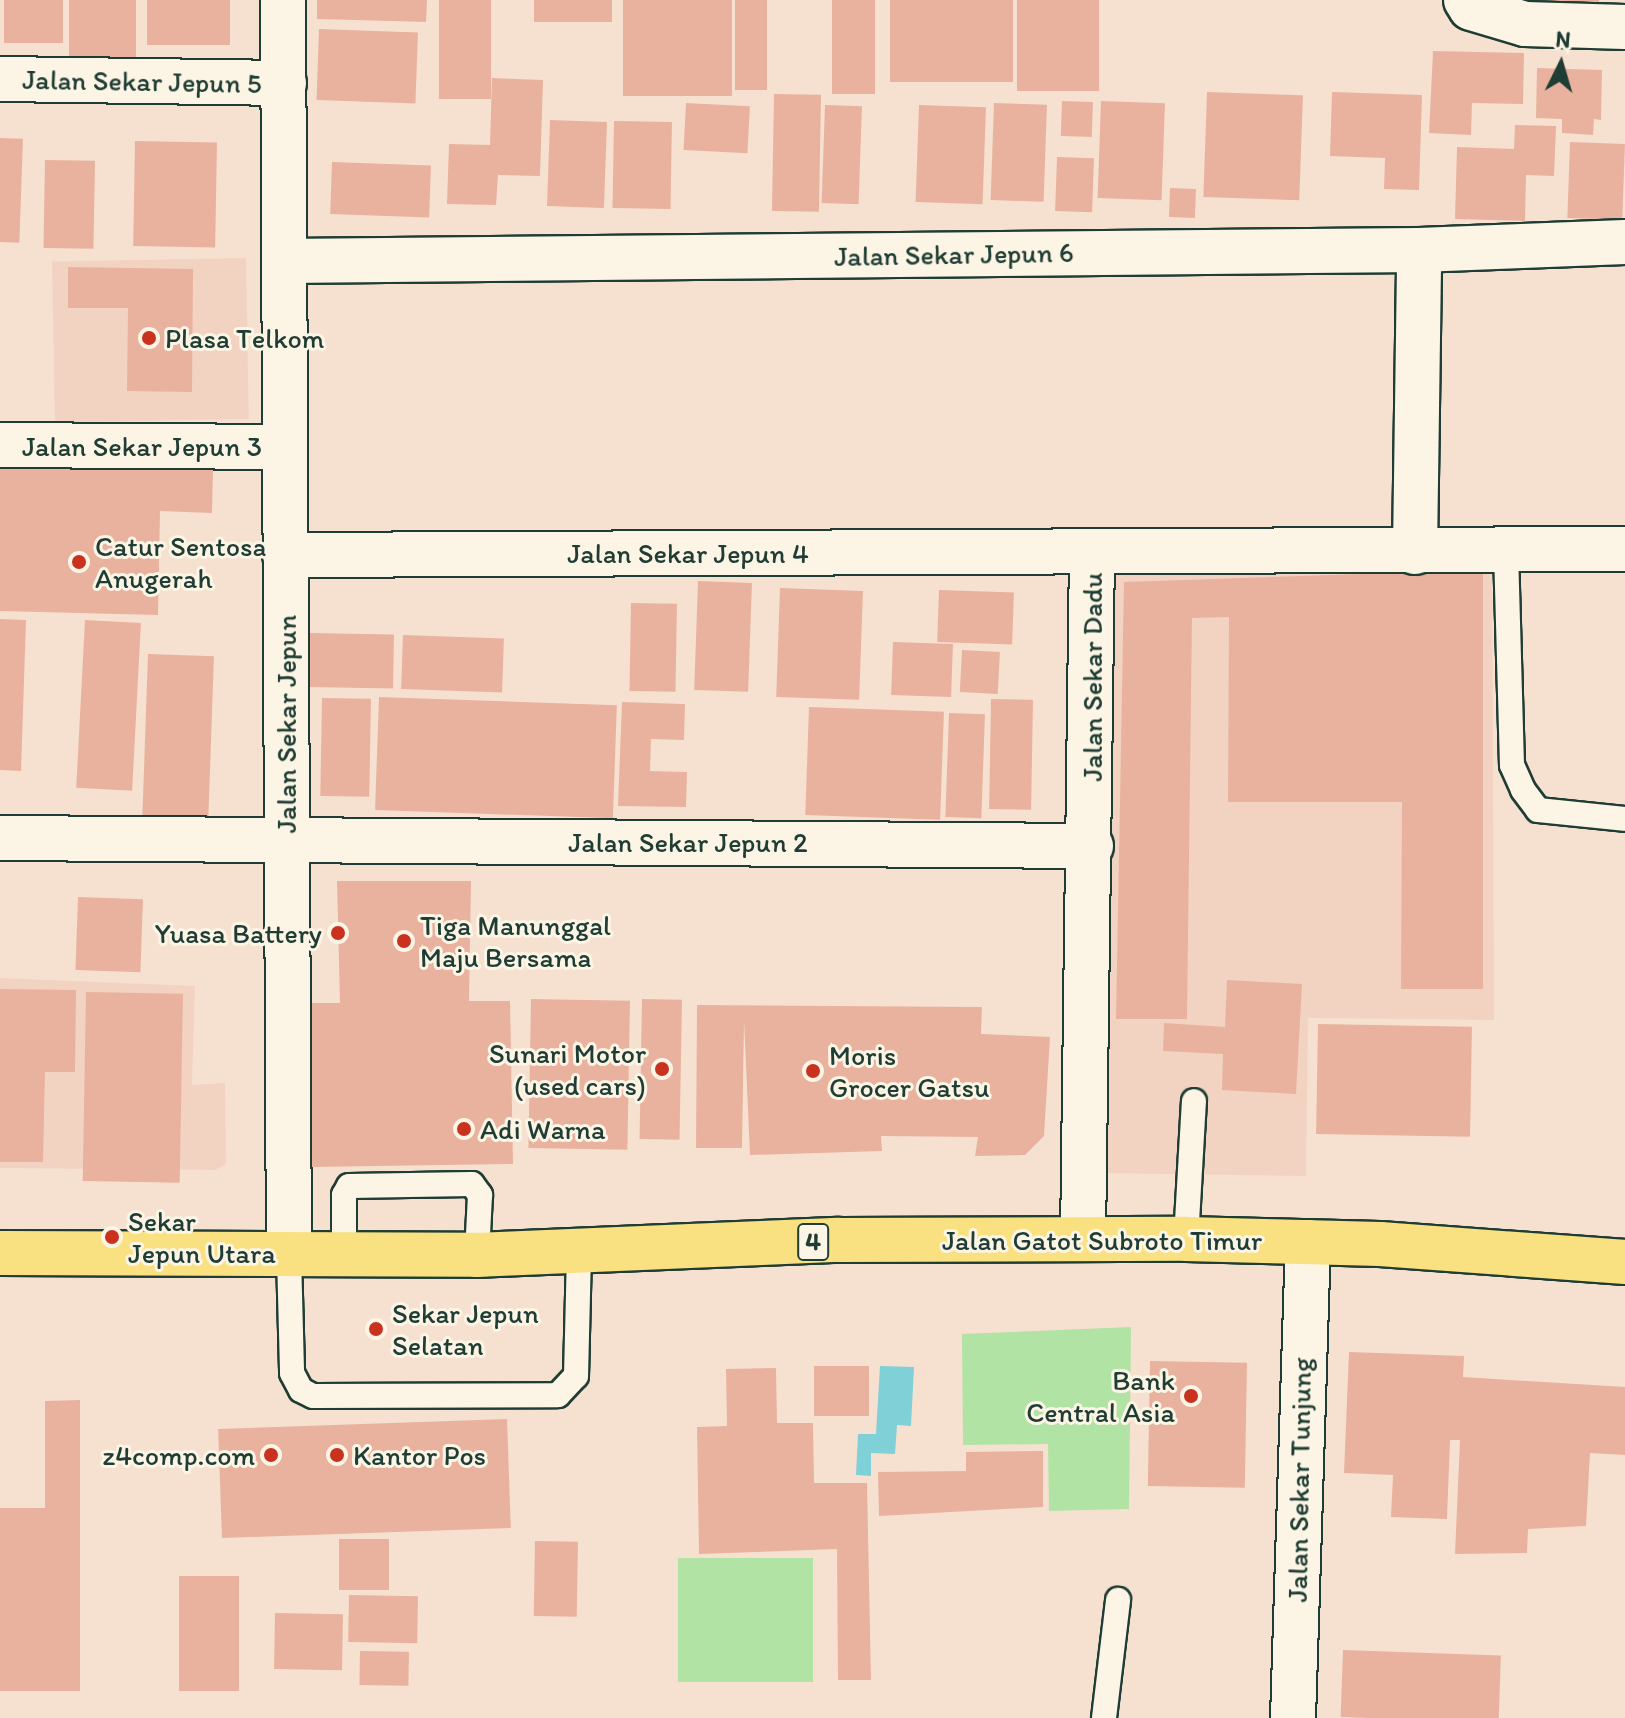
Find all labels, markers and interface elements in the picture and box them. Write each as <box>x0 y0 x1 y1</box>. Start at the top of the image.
north arrow <box>1521 24 1601 104</box>
text: N <box>1555 25 1572 54</box>
street label: Jalan Sekar Jepun 5 <box>23 62 261 100</box>
street label: Jalan Sekar Jepun 6 <box>835 235 1073 273</box>
place label: Plasa Telkom <box>165 321 322 355</box>
marker: Plasa Telkom <box>140 329 158 347</box>
street label: Jalan Sekar Jepun 3 <box>23 429 261 463</box>
place label: Catur Sentosa Anugerah <box>95 529 267 595</box>
street label: Jalan Sekar Jepun 4 <box>568 536 808 570</box>
marker: Catur Sentosa Anugerah <box>70 553 88 571</box>
street label: Jalan Sekar Dadu <box>1075 573 1109 781</box>
street label: Jalan Sekar Jepun <box>269 616 303 832</box>
street label: Jalan Sekar Jepun 2 <box>569 825 807 859</box>
place label: Tiga Manunggal Maju Bersama <box>420 908 611 974</box>
place label: Yuasa Battery <box>154 916 322 950</box>
marker: Yuasa Battery <box>329 924 347 942</box>
marker: Tiga Manunggal Maju Bersama <box>395 932 413 950</box>
place label: Sunari Motor (used cars) <box>490 1036 646 1102</box>
place label: Moris Grocer Gatsu <box>829 1038 989 1104</box>
marker: Sunari Motor (used cars) <box>653 1060 671 1078</box>
marker: Moris Grocer Gatsu <box>804 1062 822 1080</box>
place label: Adi Warna <box>480 1112 604 1146</box>
marker: Adi Warna <box>455 1120 473 1138</box>
place label: Sekar Jepun Utara <box>128 1204 274 1270</box>
road number: 4 <box>797 1220 829 1264</box>
street label: Jalan Gatot Subroto Timur <box>942 1223 1262 1257</box>
marker: Sekar Jepun Utara <box>103 1228 121 1246</box>
place label: Sekar Jepun Selatan <box>392 1296 538 1362</box>
marker: Sekar Jepun Selatan <box>367 1320 385 1338</box>
street label: Jalan Sekar Tunjung <box>1280 1359 1318 1601</box>
place label: Bank Central Asia <box>1027 1363 1175 1429</box>
marker: Bank Central Asia <box>1182 1387 1200 1405</box>
place label: z4comp.com <box>102 1438 255 1472</box>
place label: Kantor Pos <box>353 1438 485 1472</box>
marker: z4comp.com <box>262 1446 280 1464</box>
marker: Kantor Pos <box>328 1446 346 1464</box>

